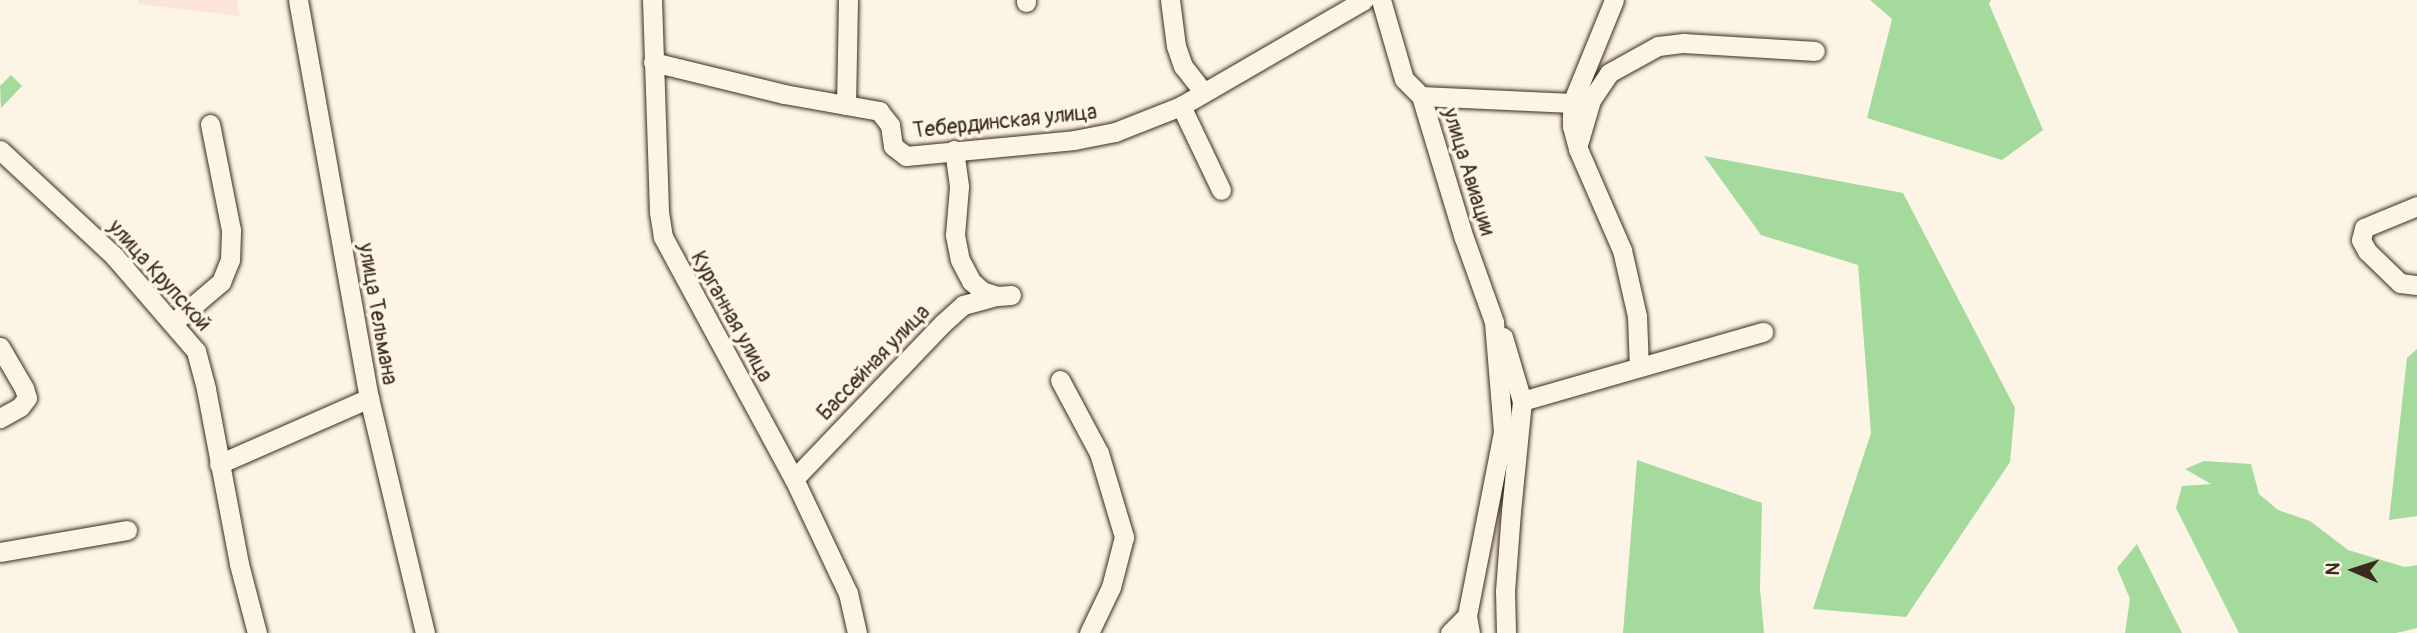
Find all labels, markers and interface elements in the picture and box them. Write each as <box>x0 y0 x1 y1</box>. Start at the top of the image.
street label: Тебердинская улица <box>912 100 1098 144</box>
street label: улица Авиации <box>1437 105 1499 239</box>
street label: улица Крупской <box>102 215 216 337</box>
street label: улица Тельмана <box>352 241 402 387</box>
street label: Курганная улица <box>685 247 777 387</box>
street label: Бассейная улица <box>812 300 936 426</box>
north arrow <box>2319 535 2389 605</box>
text: N <box>2321 562 2345 576</box>

